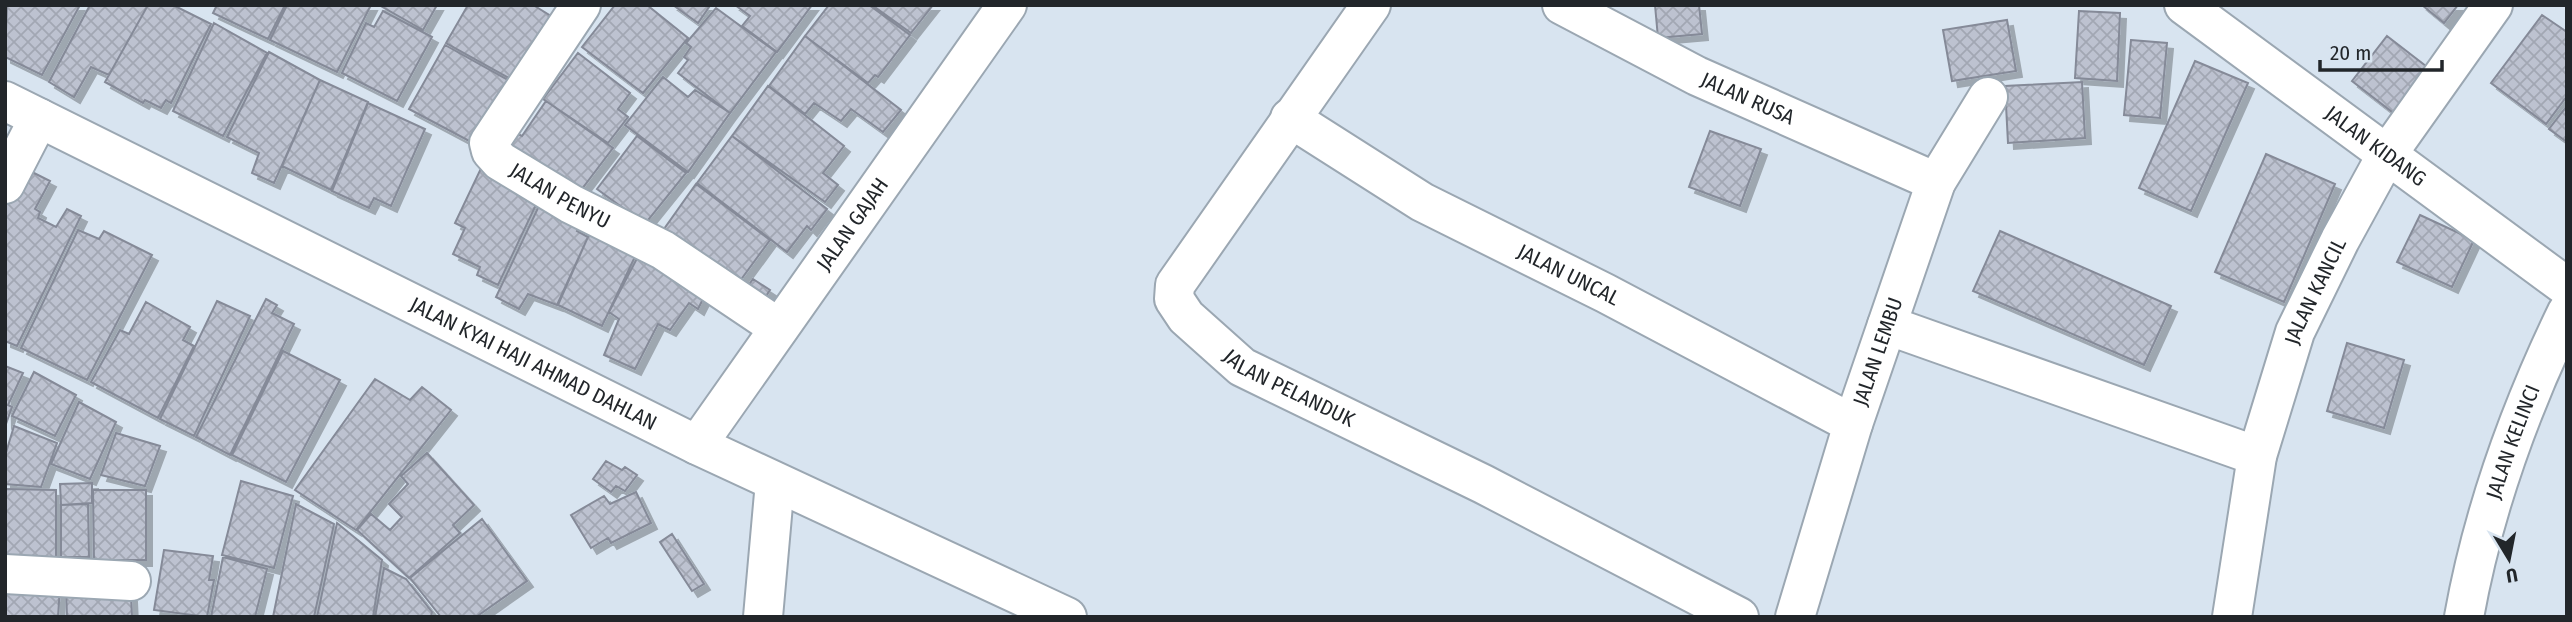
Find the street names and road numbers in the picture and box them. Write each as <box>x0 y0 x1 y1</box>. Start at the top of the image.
street label: JALAN RUSA <box>1697 66 1799 131</box>
street label: JALAN KIDANG <box>2320 100 2431 192</box>
street label: JALAN PENYU <box>505 157 614 234</box>
street label: JALAN GAJAH <box>811 173 894 276</box>
street label: JALAN KANCIL <box>2279 233 2352 348</box>
street label: JALAN UNCAL <box>1513 238 1625 312</box>
street label: JALAN KYAI HAJI AHMAD DAHLAN <box>405 291 661 436</box>
street label: JALAN LEMBU <box>1847 294 1908 409</box>
street label: JALAN PELANDUK <box>1218 343 1360 433</box>
street label: JALAN KELINCI <box>2480 381 2546 502</box>

